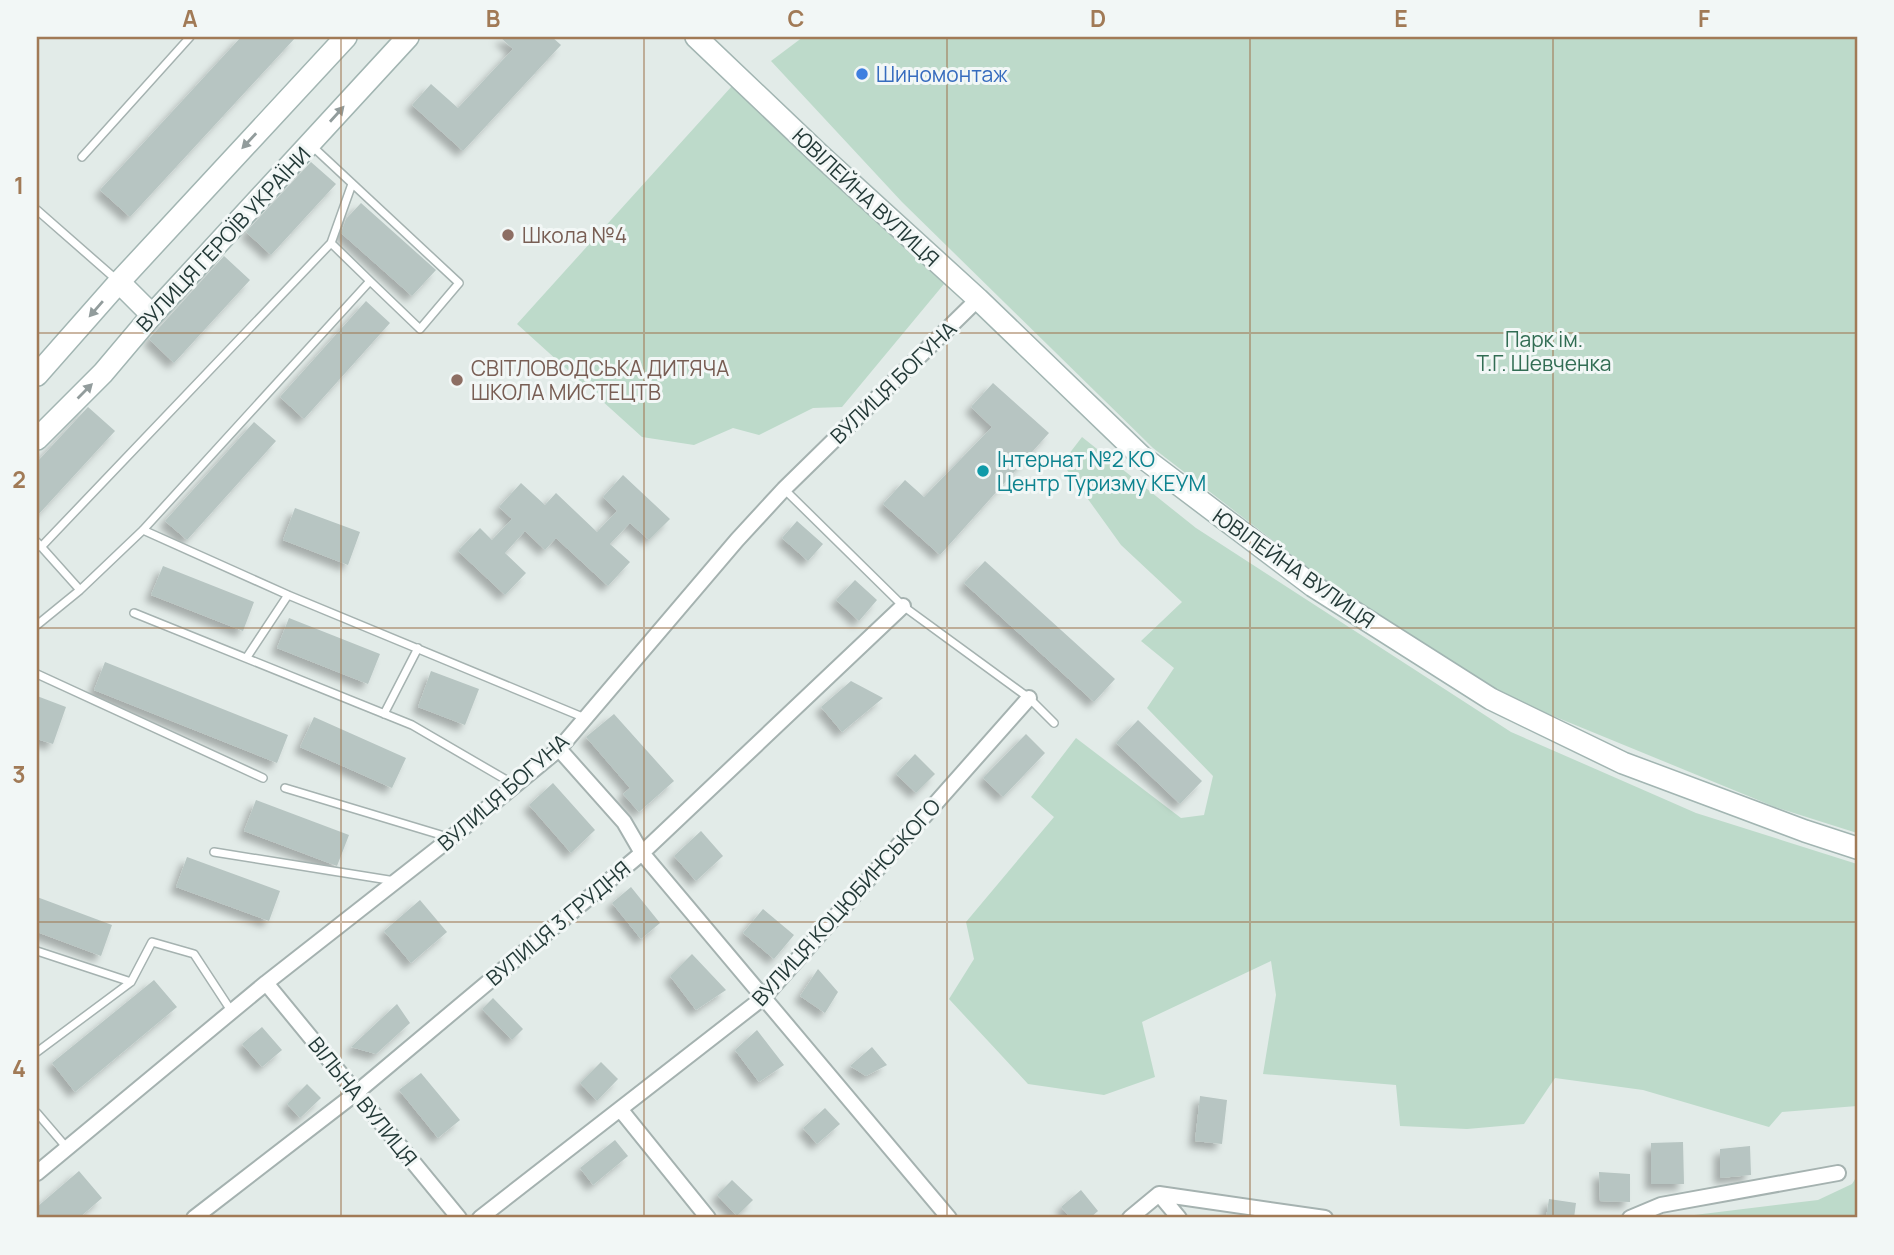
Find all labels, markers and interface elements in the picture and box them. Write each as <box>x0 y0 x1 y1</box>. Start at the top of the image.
text: A <box>182 2 198 34</box>
text: B <box>486 2 500 34</box>
text: C <box>788 2 805 34</box>
text: D <box>1090 2 1106 34</box>
text: E <box>1394 2 1408 34</box>
text: F <box>1698 2 1710 34</box>
place label: Шиномонтаж <box>876 60 1008 88</box>
marker: Шиномонтаж <box>854 66 870 82</box>
one-way arrow <box>329 106 345 123</box>
street label: ЮВІЛЕЙНА ВУЛИЦЯ <box>787 122 945 272</box>
one-way arrow <box>242 132 258 149</box>
street label: ВУЛИЦЯ ГЕРОЇВ УКРАЇНИ <box>130 141 316 337</box>
text: 1 <box>14 169 24 201</box>
place label: Школа №4 <box>522 221 627 249</box>
marker: Школа №4 <box>500 227 516 243</box>
one-way arrow <box>89 300 104 317</box>
street label: ВУЛИЦЯ БОГУНА <box>824 315 962 449</box>
park label: Парк ім. Т.Г. Шевченка <box>1476 325 1612 377</box>
place label: СВІТЛОВОДСЬКА ДИТЯЧА ШКОЛА МИСТЕЦТВ <box>471 354 729 406</box>
marker: СВІТЛОВОДСЬКА ДИТЯЧА ШКОЛА МИСТЕЦТВ <box>449 372 465 388</box>
one-way arrow <box>77 383 93 400</box>
place label: Інтернат №2 КО Центр Туризму КЕУМ <box>997 445 1206 497</box>
text: 2 <box>12 463 26 495</box>
marker: Інтернат №2 КО Центр Туризму КЕУМ <box>975 463 991 479</box>
street label: ЮВІЛЕЙНА ВУЛИЦЯ <box>1208 502 1380 634</box>
street label: ВУЛИЦЯ БОГУНА <box>431 727 575 857</box>
text: 3 <box>12 758 26 790</box>
street label: ВУЛИЦЯ КОЦЮБИНСЬКОГО <box>745 793 947 1011</box>
street label: ВУЛИЦЯ 3 ГРУДНЯ <box>480 855 636 991</box>
street label: ВІЛЬНА ВУЛИЦЯ <box>302 1031 424 1171</box>
text: 4 <box>12 1052 26 1084</box>

